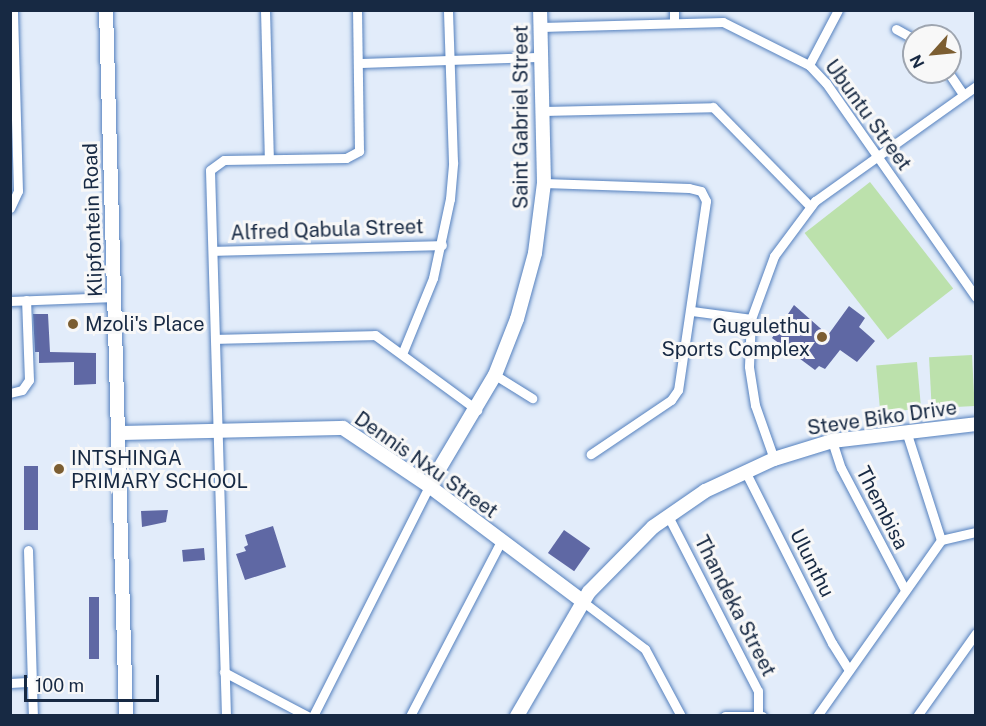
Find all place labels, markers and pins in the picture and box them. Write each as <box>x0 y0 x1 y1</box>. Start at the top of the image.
place label: Mzoli's Place <box>85 312 205 336</box>
place label: Gugulethu Sports Complex <box>661 314 810 361</box>
marker: Mzoli's Place <box>66 317 80 331</box>
marker: Gugulethu Sports Complex <box>815 330 829 344</box>
place label: INTSHINGA PRIMARY SCHOOL <box>71 446 248 493</box>
marker: INTSHINGA PRIMARY SCHOOL <box>52 462 66 476</box>

